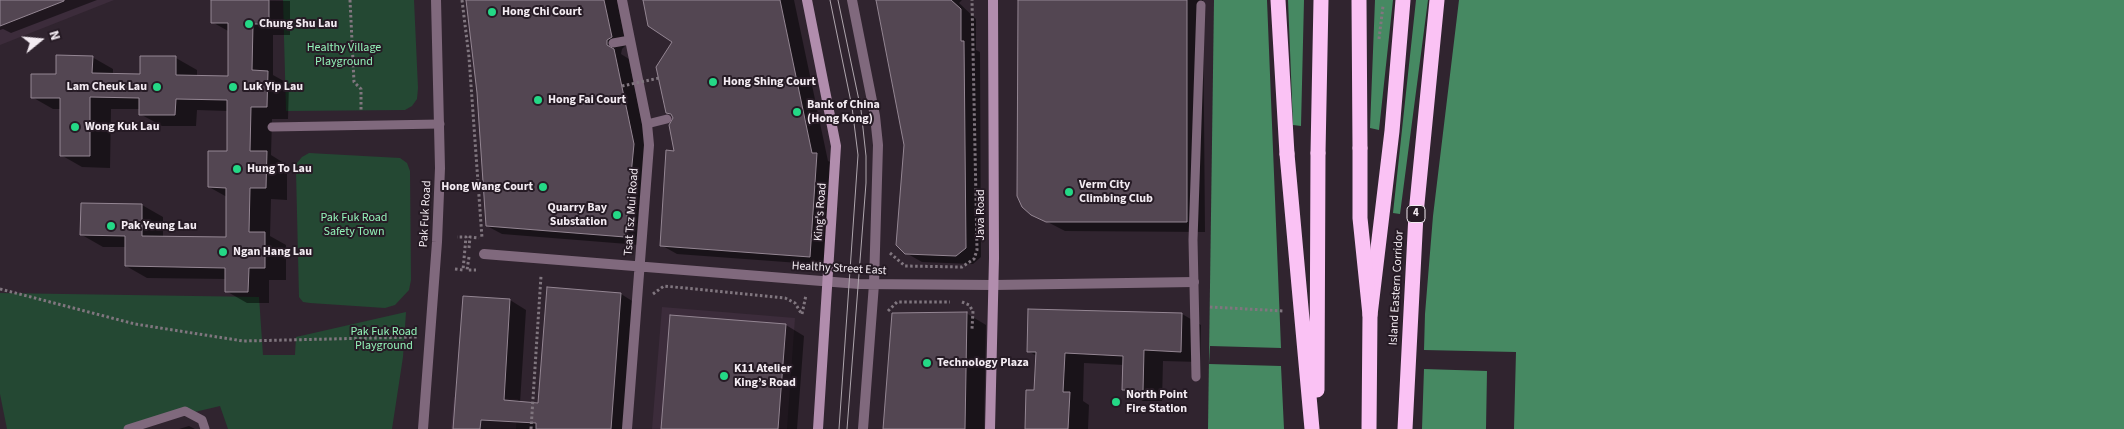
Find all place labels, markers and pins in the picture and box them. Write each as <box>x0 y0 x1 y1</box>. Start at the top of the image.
place label: Hong Chi Court <box>502 5 582 19</box>
marker: Hong Chi Court <box>486 6 498 18</box>
place label: Chung Shu Lau <box>259 17 337 31</box>
marker: Chung Shu Lau <box>243 18 255 30</box>
place label: Hong Shing Court <box>723 75 816 89</box>
marker: Hong Shing Court <box>707 76 719 88</box>
place label: Lam Cheuk Lau <box>67 80 147 94</box>
place label: Luk Yip Lau <box>243 80 303 94</box>
marker: Lam Cheuk Lau <box>151 81 163 93</box>
marker: Luk Yip Lau <box>227 81 239 93</box>
place label: Hong Fai Court <box>548 93 626 107</box>
marker: Hong Fai Court <box>532 94 544 106</box>
place label: Bank of China (Hong Kong) <box>807 98 880 126</box>
marker: Bank of China (Hong Kong) <box>791 106 803 118</box>
place label: Wong Kuk Lau <box>85 120 159 134</box>
marker: Wong Kuk Lau <box>69 121 81 133</box>
place label: Hung To Lau <box>247 162 312 176</box>
marker: Hung To Lau <box>231 163 243 175</box>
place label: Verm City Climbing Club <box>1079 178 1153 206</box>
place label: Hong Wang Court <box>441 180 533 194</box>
marker: Hong Wang Court <box>537 181 549 193</box>
marker: Verm City Climbing Club <box>1063 186 1075 198</box>
place label: Quarry Bay Substation <box>548 201 607 229</box>
marker: Quarry Bay Substation <box>611 209 623 221</box>
place label: Pak Yeung Lau <box>121 219 197 233</box>
marker: Pak Yeung Lau <box>105 220 117 232</box>
place label: Ngan Hang Lau <box>233 245 312 259</box>
marker: Ngan Hang Lau <box>217 246 229 258</box>
place label: Technology Plaza <box>937 356 1029 370</box>
marker: Technology Plaza <box>921 357 933 369</box>
place label: K11 Atelier King’s Road <box>734 362 796 390</box>
marker: K11 Atelier King’s Road <box>718 370 730 382</box>
place label: North Point Fire Station <box>1126 388 1188 416</box>
marker: North Point Fire Station <box>1110 396 1122 408</box>

